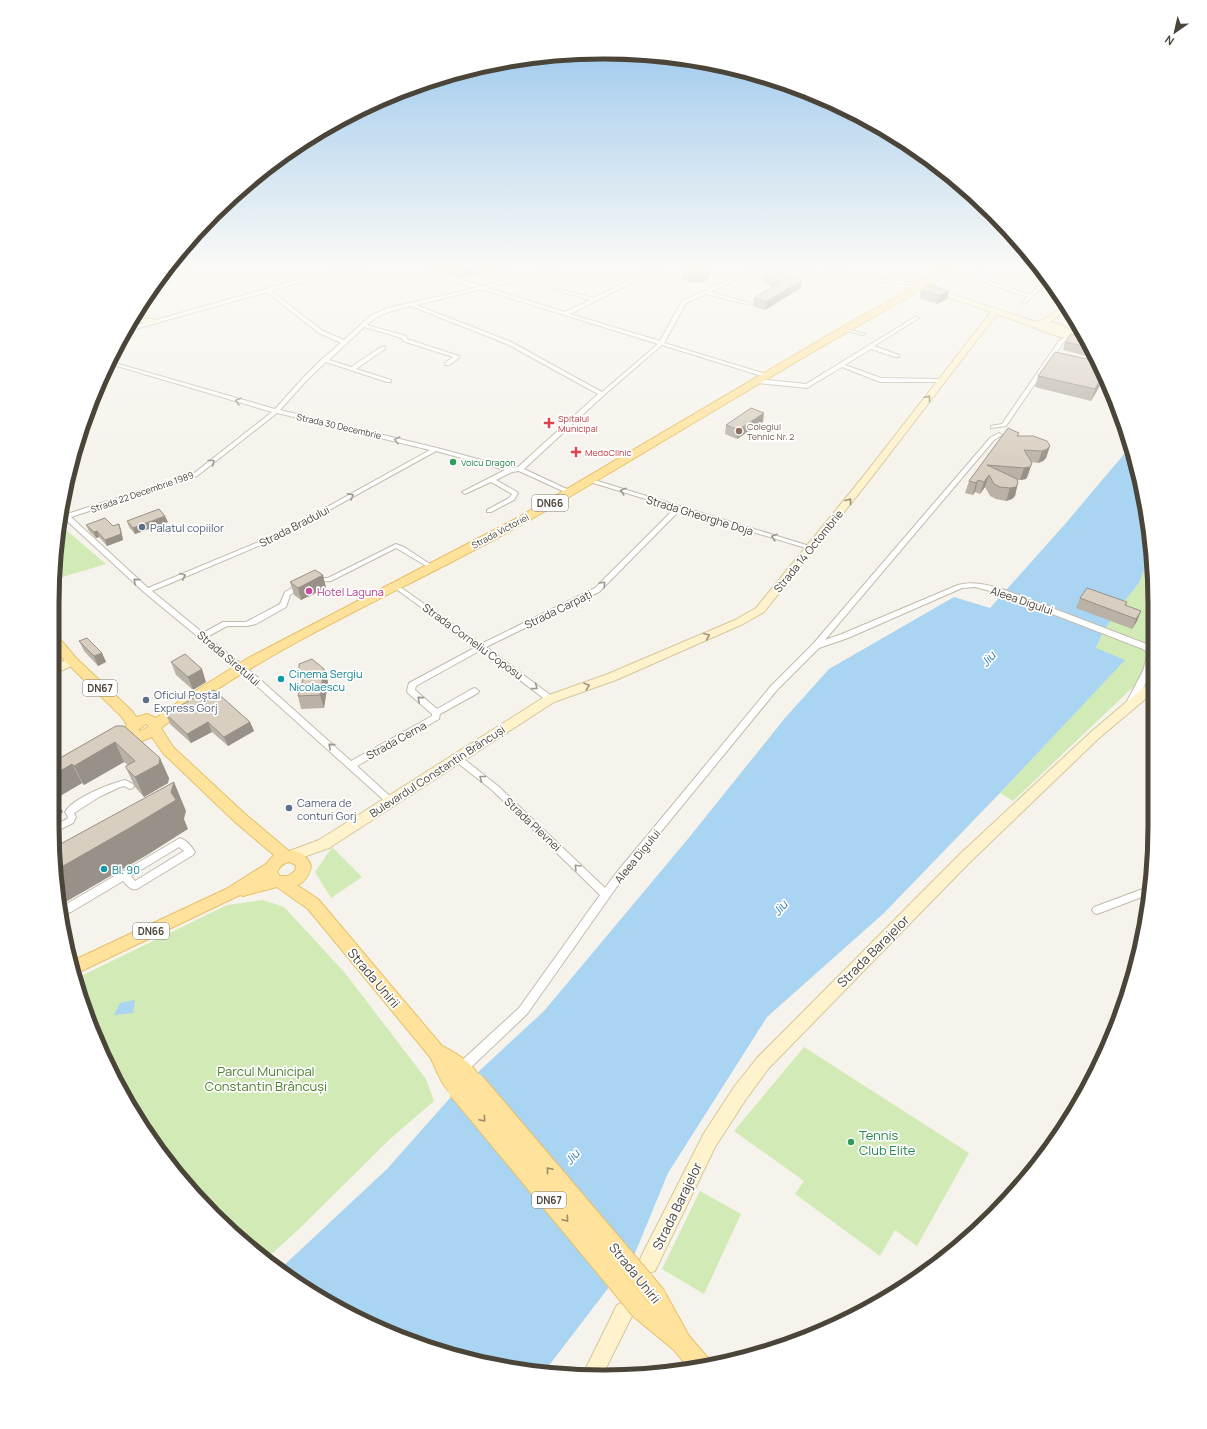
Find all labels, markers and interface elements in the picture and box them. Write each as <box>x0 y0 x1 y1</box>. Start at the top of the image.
north arrow <box>1155 12 1195 52</box>
text: N <box>1162 32 1177 49</box>
one-way arrow <box>923 395 930 402</box>
one-way arrow <box>235 397 241 405</box>
street label: Strada 30 Decembrie <box>295 410 383 442</box>
place label: Spitalul Municipal <box>558 412 598 435</box>
marker: Spitalul Municipal <box>543 417 555 429</box>
place label: Colegiul Tehnic Nr. 2 <box>747 420 794 443</box>
marker: Colegiul Tehnic Nr. 2 <box>734 426 744 436</box>
one-way arrow <box>394 436 400 444</box>
marker: MedoClinic <box>570 446 582 458</box>
place label: MedoClinic <box>585 446 632 459</box>
place label: Voicu Dragon <box>461 456 516 469</box>
marker: Voicu Dragon <box>448 457 458 467</box>
one-way arrow <box>208 459 215 466</box>
street label: Strada 22 Decembrie 1989 <box>89 468 195 516</box>
one-way arrow <box>619 487 626 496</box>
street label: Strada Gheorghe Doja <box>645 492 755 538</box>
one-way arrow <box>347 494 354 501</box>
road number: DN66 <box>532 495 568 511</box>
one-way arrow <box>844 498 851 505</box>
street label: Strada Bradului <box>256 502 332 550</box>
street label: Strada 14 Octombrie <box>770 506 846 596</box>
street label: Strada Victoriei <box>469 510 531 552</box>
place label: Palatul copiilor <box>150 520 224 535</box>
marker: Palatul copiilor <box>137 522 147 532</box>
one-way arrow <box>770 533 777 542</box>
one-way arrow <box>180 572 187 580</box>
one-way arrow <box>133 578 141 586</box>
one-way arrow <box>598 581 606 589</box>
street label: Aleea Digului <box>989 582 1055 618</box>
place label: Hotel Laguna <box>317 584 384 599</box>
marker: Hotel Laguna <box>304 586 314 596</box>
street label: Strada Carpați <box>522 586 594 632</box>
street label: Strada Corneliu Coposu <box>420 599 526 683</box>
street label: Strada Siretului <box>194 627 264 689</box>
one-way arrow <box>703 633 710 641</box>
water label: Jiu <box>977 647 1000 670</box>
place label: Cinema Sergiu Nicolaescu <box>289 666 362 694</box>
marker: Cinema Sergiu Nicolaescu <box>276 674 286 684</box>
road number: DN67 <box>83 680 117 696</box>
one-way arrow <box>530 682 537 689</box>
one-way arrow <box>583 682 590 691</box>
place label: Oficiul Poştal Express Gorj <box>154 687 220 715</box>
marker: Oficiul Poştal Express Gorj <box>141 695 151 705</box>
one-way arrow <box>417 696 424 703</box>
street label: Strada Cerna <box>363 717 429 763</box>
street label: Bulevardul Constantin Brâncuși <box>366 722 508 820</box>
one-way arrow <box>328 744 336 751</box>
one-way arrow <box>480 776 487 783</box>
street label: Strada Plevnei <box>501 794 565 854</box>
place label: Camera de conturi Gorj <box>297 795 357 823</box>
marker: Camera de conturi Gorj <box>284 803 294 813</box>
street label: Aleea Digului <box>611 826 663 886</box>
place label: Bl. 90 <box>112 862 140 877</box>
marker: Bl. 90 <box>99 864 109 874</box>
one-way arrow <box>575 864 582 872</box>
water label: Jiu <box>769 896 792 919</box>
street label: Strada Barajelor <box>833 911 913 991</box>
road number: DN66 <box>133 923 169 939</box>
street label: Strada Unirii <box>344 944 404 1012</box>
park label: Parcul Municipal Constantin Brâncuși <box>205 1062 327 1095</box>
one-way arrow <box>478 1115 485 1122</box>
place label: Tennis Club Elite <box>859 1126 916 1159</box>
marker: Tennis Club Elite <box>846 1137 856 1147</box>
water label: Jiu <box>561 1145 584 1168</box>
street label: Strada Barajelor <box>648 1159 706 1253</box>
one-way arrow <box>546 1167 554 1175</box>
road number: DN67 <box>532 1192 566 1208</box>
one-way arrow <box>561 1215 568 1222</box>
street label: Strada Unirii <box>605 1239 665 1307</box>

